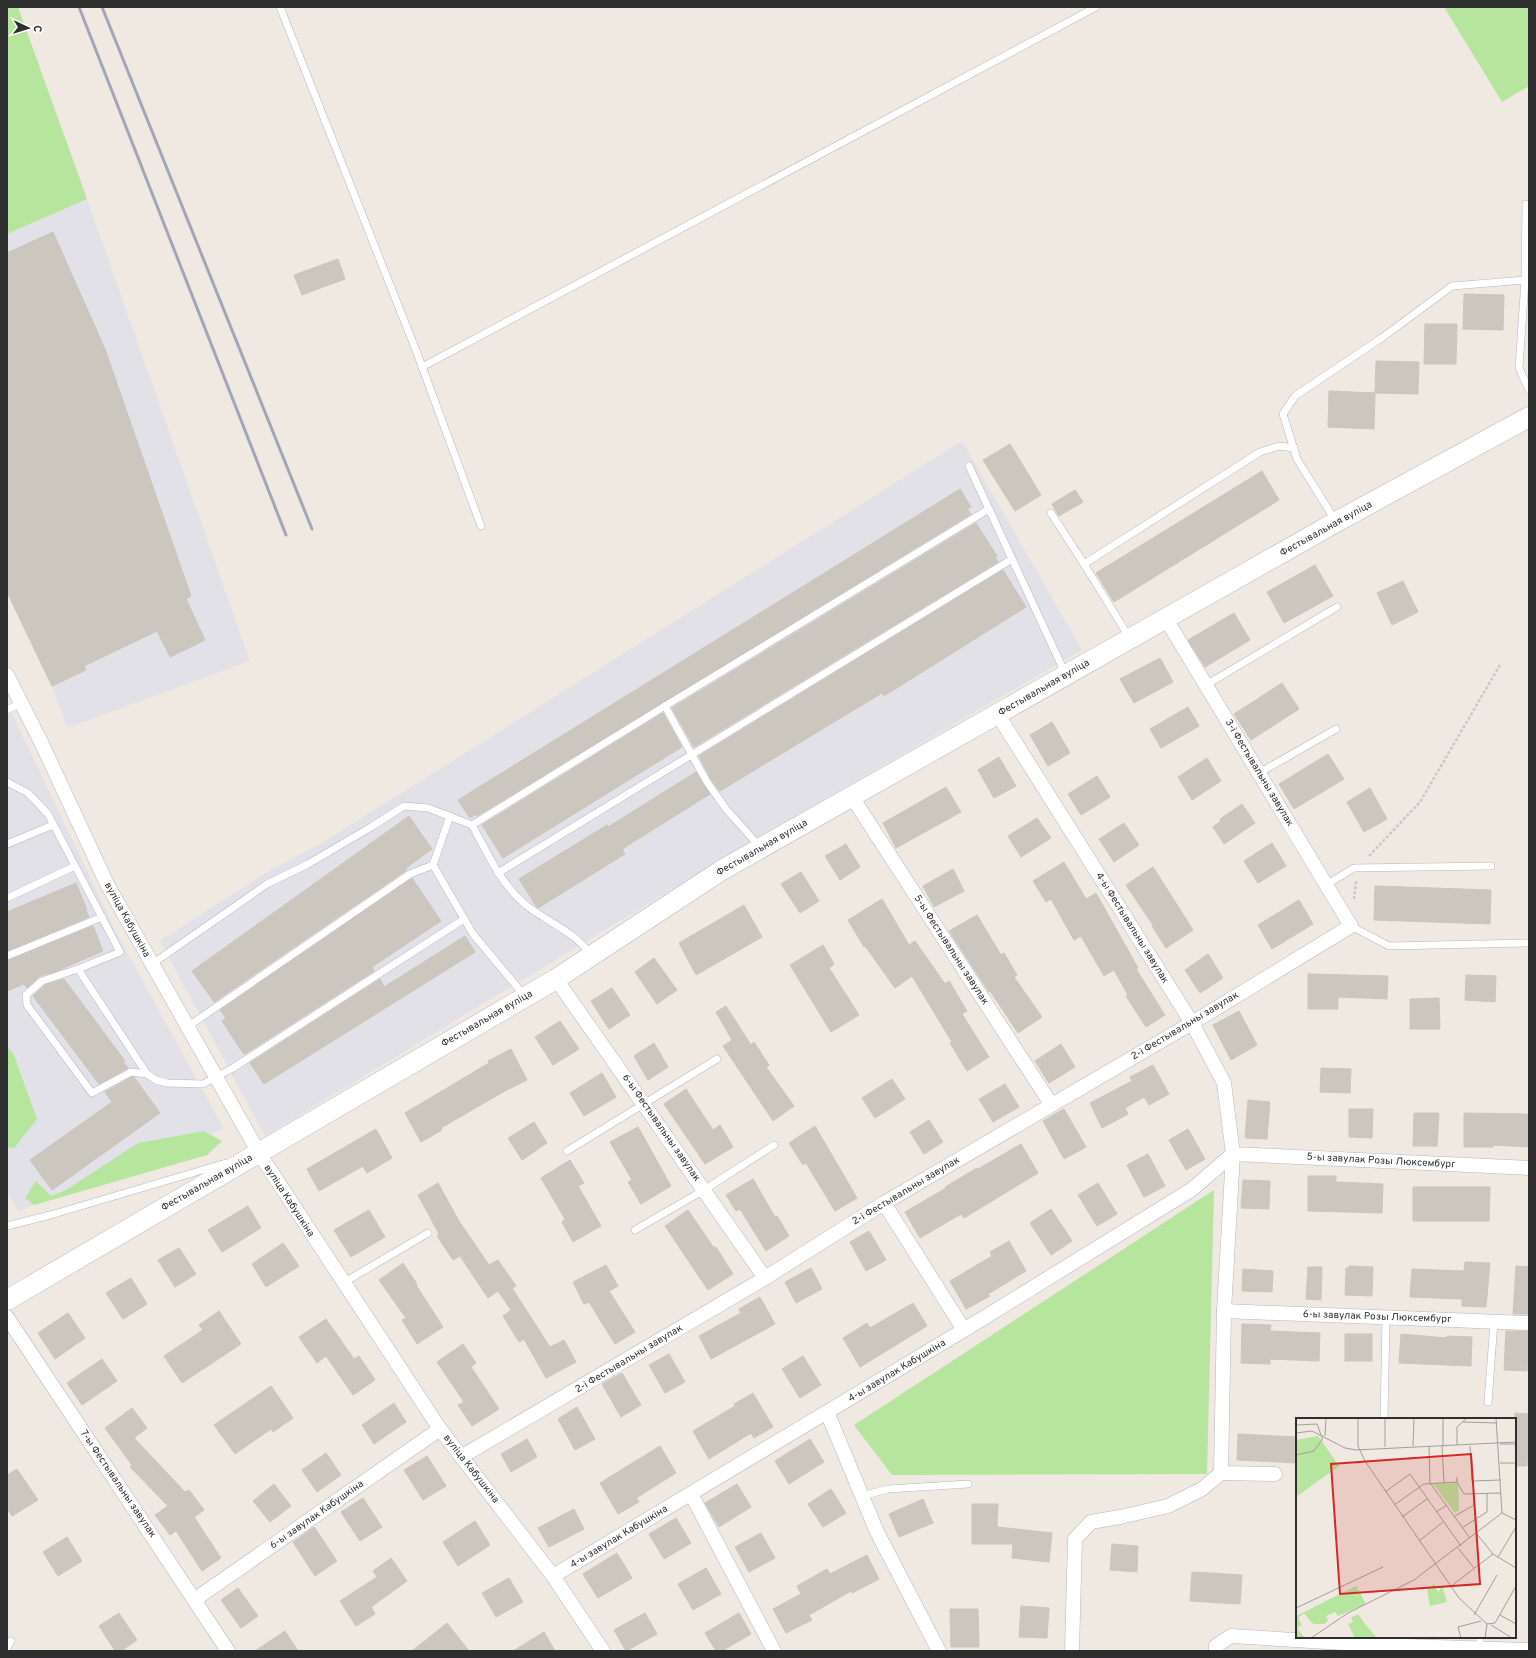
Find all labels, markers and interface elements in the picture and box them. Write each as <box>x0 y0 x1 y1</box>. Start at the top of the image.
north arrow <box>8 8 48 48</box>
text: С <box>30 25 44 33</box>
street label: Фестывальная вуліца <box>1278 498 1374 560</box>
street label: Фестывальная вуліца <box>996 656 1092 720</box>
street label: 3-і Фестывальны завулак <box>1222 717 1296 829</box>
street label: Фестывальная вуліца <box>714 816 810 880</box>
street label: 4-ы Фестывальны завулак <box>1092 870 1172 986</box>
street label: вуліца Кабушкіна <box>101 880 153 960</box>
street label: 5-ы Фестывальны завулак <box>911 893 992 1008</box>
street label: Фестывальная вуліца <box>439 987 535 1051</box>
street label: 2-і Фестывальны завулак <box>1129 989 1241 1063</box>
street label: 6-ы Фестывальны завулак <box>619 1072 703 1184</box>
street label: Фестывальная вуліца <box>159 1151 255 1215</box>
street label: 5-ы завулак Розы Люксембург <box>1306 1151 1456 1171</box>
street label: 2-і Фестывальны завулак <box>850 1154 962 1228</box>
street label: вуліца Кабушкіна <box>261 1162 317 1240</box>
street label: 6-ы завулак Розы Люксембург <box>1303 1308 1451 1326</box>
street label: 2-і Фестывальны завулак <box>573 1322 685 1396</box>
street label: 4-ы завулак Кабушкіна <box>846 1337 948 1405</box>
inset map <box>1296 1418 1516 1638</box>
street label: 7-ы Фестывальны завулак <box>77 1428 159 1540</box>
street label: вуліца Кабушкіна <box>440 1432 502 1506</box>
street label: 6-ы завулак Кабушкіна <box>268 1478 366 1552</box>
street label: 4-ы завулак Кабушкіна <box>568 1503 670 1571</box>

